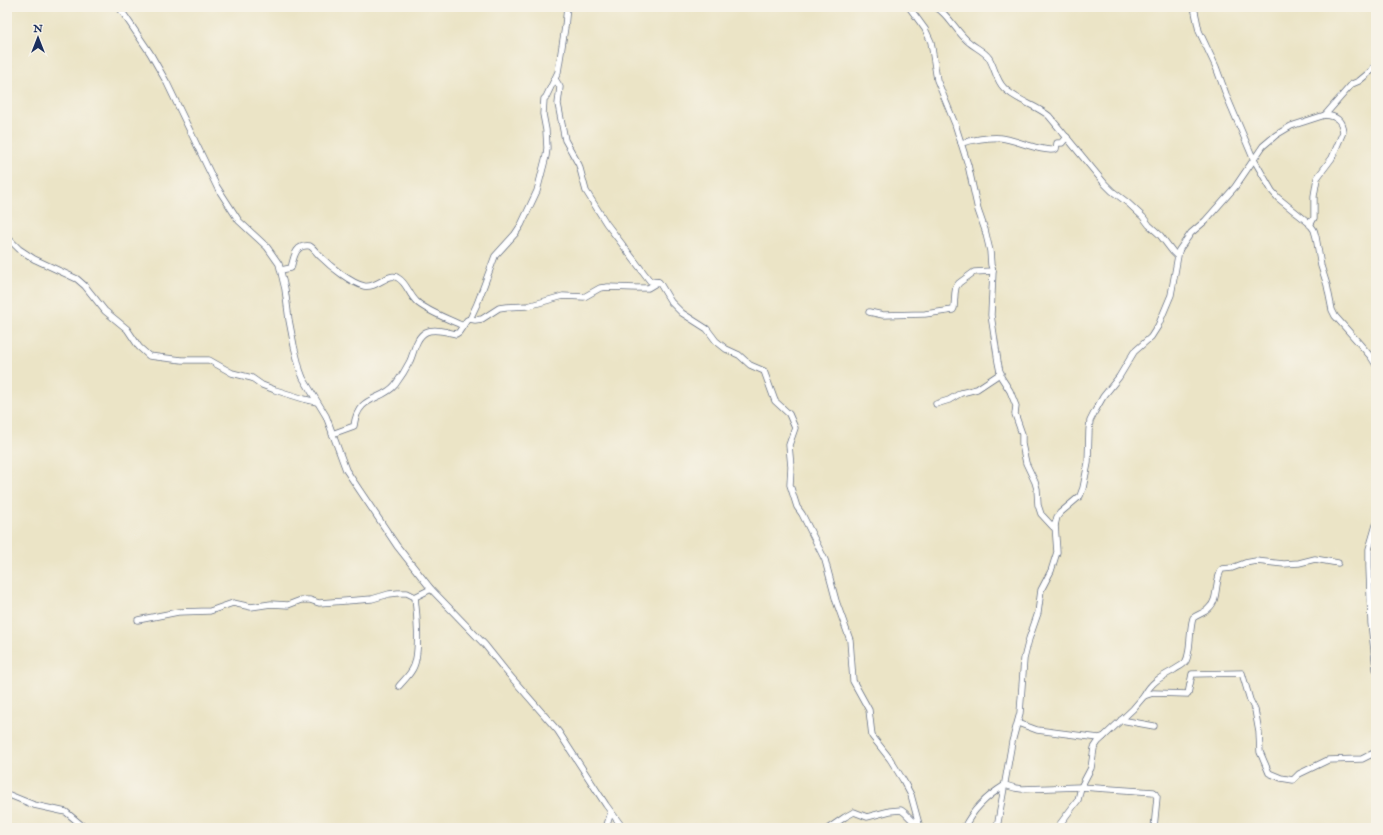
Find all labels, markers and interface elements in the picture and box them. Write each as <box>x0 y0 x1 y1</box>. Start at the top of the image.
north arrow <box>18 18 58 58</box>
text: N <box>32 22 43 36</box>

